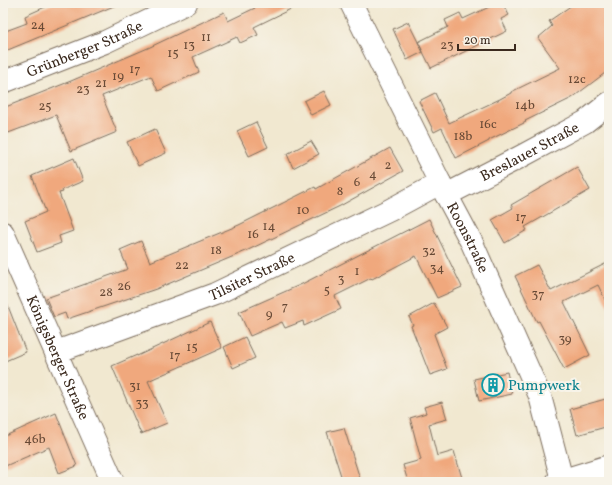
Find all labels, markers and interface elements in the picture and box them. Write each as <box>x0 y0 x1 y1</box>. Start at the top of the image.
street label: Grünberger Straße <box>24 16 147 84</box>
house number: 24 <box>31 17 45 35</box>
scale bar <box>458 26 515 52</box>
house number: 11 <box>201 29 211 47</box>
text: 20 m <box>464 33 491 49</box>
house number: 13 <box>183 37 195 55</box>
house number: 23 <box>440 37 454 55</box>
house number: 15 <box>167 45 179 63</box>
house number: 17 <box>129 61 141 79</box>
house number: 19 <box>112 68 124 86</box>
house number: 12c <box>568 71 586 89</box>
house number: 21 <box>95 75 107 93</box>
house number: 23 <box>76 81 90 99</box>
house number: 14b <box>515 97 535 115</box>
house number: 25 <box>38 98 52 116</box>
house number: 16c <box>479 116 497 134</box>
street label: Breslauer Straße <box>477 118 583 188</box>
house number: 18b <box>454 128 472 146</box>
house number: 2 <box>385 157 392 175</box>
house number: 4 <box>369 166 377 184</box>
house number: 6 <box>354 174 361 192</box>
house number: 8 <box>337 183 343 201</box>
street label: Roonstraße <box>440 199 493 277</box>
house number: 10 <box>297 202 310 220</box>
house number: 17 <box>515 209 527 227</box>
house number: 14 <box>263 218 276 236</box>
house number: 16 <box>247 226 259 244</box>
house number: 18 <box>210 242 222 260</box>
house number: 32 <box>422 243 436 261</box>
street label: Tilsiter Straße <box>207 248 299 307</box>
house number: 22 <box>175 257 189 275</box>
house number: 34 <box>430 260 444 278</box>
house number: 1 <box>354 263 360 281</box>
house number: 3 <box>338 271 345 289</box>
house number: 26 <box>117 278 131 296</box>
house number: 5 <box>324 282 330 300</box>
house number: 28 <box>99 284 113 302</box>
house number: 37 <box>532 286 544 304</box>
street label: Königsberger Straße <box>20 292 93 424</box>
house number: 7 <box>282 298 288 316</box>
house number: 9 <box>266 306 273 324</box>
house number: 39 <box>558 331 572 349</box>
house number: 15 <box>186 339 198 357</box>
house number: 17 <box>169 347 181 365</box>
building icon: Pumpwerk <box>480 372 506 398</box>
place label: Pumpwerk <box>508 376 580 397</box>
house number: 31 <box>129 378 141 396</box>
house number: 33 <box>135 395 149 413</box>
house number: 46b <box>24 431 46 449</box>

